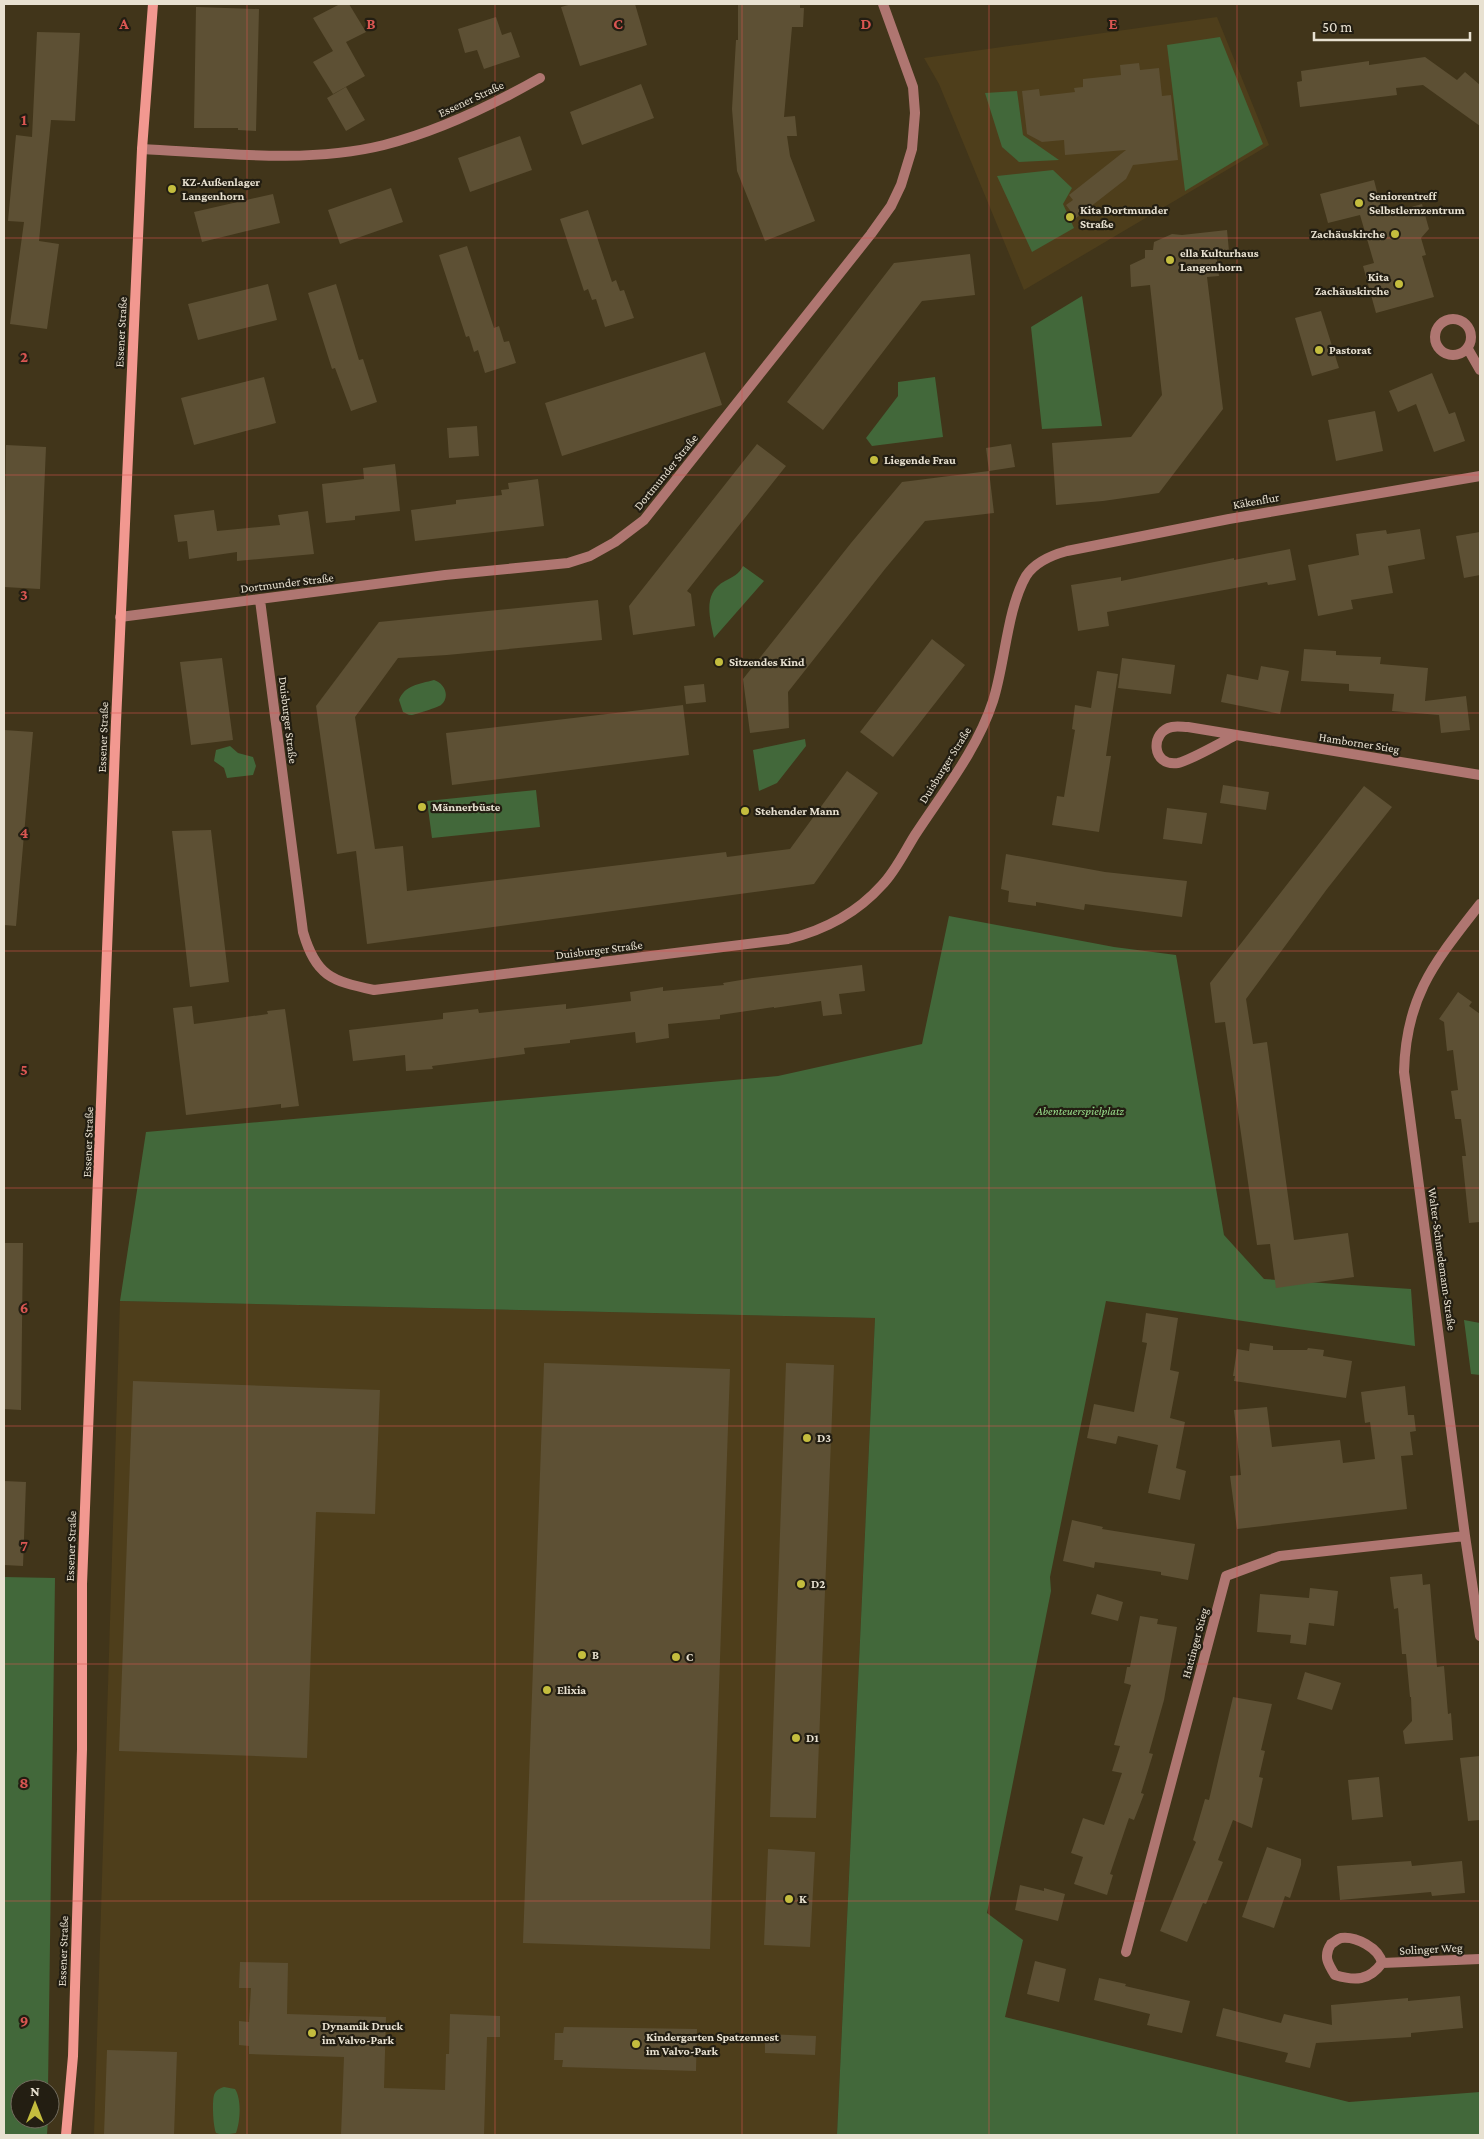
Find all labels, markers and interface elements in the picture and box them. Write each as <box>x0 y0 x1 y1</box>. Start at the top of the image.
scale bar <box>1314 10 1470 42</box>
text: A <box>118 15 129 32</box>
text: B <box>366 15 376 32</box>
text: C <box>613 15 623 32</box>
text: D <box>860 15 872 32</box>
text: E <box>1108 15 1118 32</box>
text: 50 m <box>1322 19 1352 35</box>
street label: Essener Straße <box>436 78 506 120</box>
text: 1 <box>21 111 27 128</box>
place label: KZ-Außenlager Langenhorn <box>182 175 260 203</box>
marker: KZ-Außenlager Langenhorn <box>166 183 178 195</box>
place label: Seniorentreff Selbstlernzentrum <box>1369 189 1465 217</box>
marker: Seniorentreff Selbstlernzentrum <box>1353 197 1365 209</box>
place label: Kita Dortmunder Straße <box>1080 203 1168 231</box>
marker: Kita Dortmunder Straße <box>1064 211 1076 223</box>
place label: Zachäuskirche <box>1311 227 1385 241</box>
marker: Zachäuskirche <box>1389 228 1401 240</box>
place label: ella Kulturhaus Langenhorn <box>1180 246 1259 274</box>
marker: ella Kulturhaus Langenhorn <box>1164 254 1176 266</box>
place label: Kita Zachäuskirche <box>1315 270 1389 298</box>
marker: Kita Zachäuskirche <box>1393 278 1405 290</box>
street label: Essener Straße <box>112 296 130 368</box>
place label: Pastorat <box>1329 343 1372 357</box>
marker: Pastorat <box>1313 344 1325 356</box>
text: 2 <box>20 348 28 365</box>
street label: Dortmunder Straße <box>631 431 701 513</box>
place label: Liegende Frau <box>884 453 956 467</box>
marker: Liegende Frau <box>868 454 880 466</box>
street label: Käkenflur <box>1232 490 1281 512</box>
street label: Dortmunder Straße <box>240 570 334 596</box>
text: 3 <box>20 586 28 603</box>
place label: Sitzendes Kind <box>729 655 805 669</box>
marker: Sitzendes Kind <box>713 656 725 668</box>
street label: Duisburger Straße <box>276 676 300 764</box>
street label: Essener Straße <box>95 701 111 773</box>
street label: Duisburger Straße <box>916 724 974 806</box>
street label: Hamborner Stieg <box>1318 730 1401 756</box>
place label: Männerbüste <box>432 800 501 814</box>
marker: Männerbüste <box>416 801 428 813</box>
place label: Stehender Mann <box>755 804 840 818</box>
marker: Stehender Mann <box>739 805 751 817</box>
text: 4 <box>20 824 29 841</box>
street label: Duisburger Straße <box>555 938 643 962</box>
text: 5 <box>20 1061 28 1078</box>
park label: Abenteuerspielplatz <box>1035 1104 1124 1118</box>
street label: Essener Straße <box>80 1106 96 1178</box>
street label: Walter-Schmedemann-Straße <box>1425 1187 1459 1331</box>
text: 6 <box>20 1299 28 1316</box>
place label: D3 <box>817 1431 831 1445</box>
marker: D3 <box>801 1432 813 1444</box>
street label: Essener Straße <box>63 1510 79 1582</box>
text: 7 <box>20 1537 28 1554</box>
place label: D2 <box>811 1577 825 1591</box>
marker: D2 <box>795 1578 807 1590</box>
street label: Hattinger Stieg <box>1179 1606 1211 1680</box>
place label: B <box>592 1648 599 1662</box>
marker: B <box>576 1649 588 1661</box>
place label: C <box>686 1650 694 1664</box>
marker: C <box>670 1651 682 1663</box>
place label: Elixia <box>557 1683 586 1697</box>
marker: Elixia <box>541 1684 553 1696</box>
place label: D1 <box>806 1731 819 1745</box>
marker: D1 <box>790 1732 802 1744</box>
text: 8 <box>19 1774 29 1791</box>
place label: K <box>799 1892 807 1906</box>
marker: K <box>783 1893 795 1905</box>
street label: Essener Straße <box>55 1915 71 1987</box>
street label: Solinger Weg <box>1399 1940 1463 1958</box>
text: 9 <box>20 2012 28 2029</box>
place label: Dynamik Druck im Valvo-Park <box>322 2019 404 2047</box>
marker: Dynamik Druck im Valvo-Park <box>306 2027 318 2039</box>
place label: Kindergarten Spatzennest im Valvo-Park <box>646 2030 779 2058</box>
marker: Kindergarten Spatzennest im Valvo-Park <box>630 2038 642 2050</box>
north arrow <box>10 2079 60 2129</box>
text: N <box>30 2083 40 2099</box>

